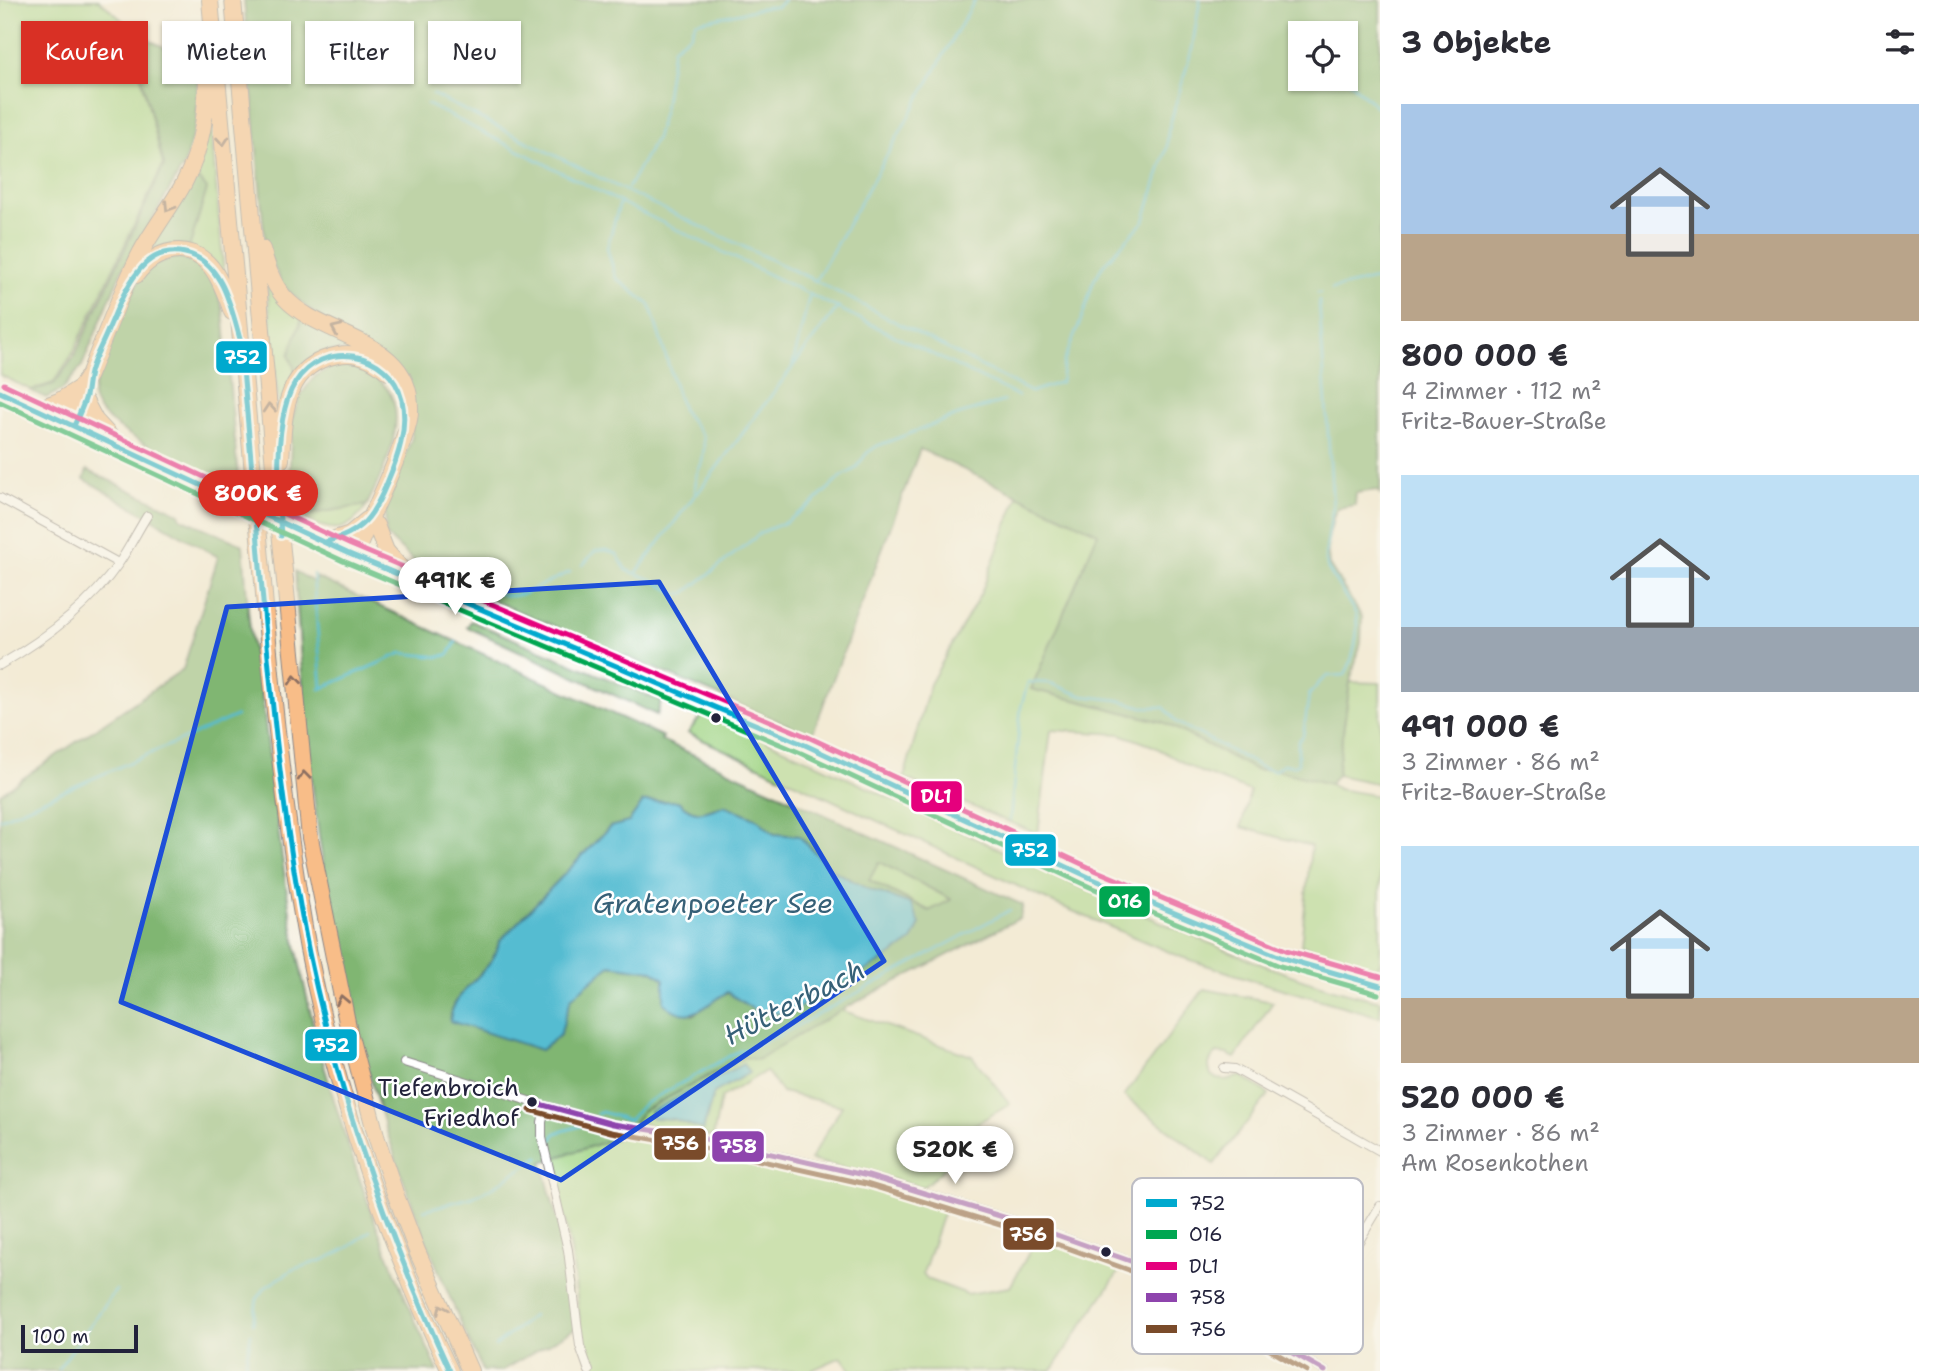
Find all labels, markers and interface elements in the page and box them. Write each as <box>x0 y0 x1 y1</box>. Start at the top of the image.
chip: Kaufen <box>21 21 148 84</box>
chip: Mieten <box>162 21 291 84</box>
chip: Filter <box>305 21 414 84</box>
chip: Neu <box>428 21 521 84</box>
map controls <box>1288 21 1358 91</box>
button: locate <box>1288 21 1358 91</box>
text: 3 Objekte <box>1401 22 1551 63</box>
icon: filters <box>1881 23 1919 61</box>
one-way arrow <box>215 136 230 147</box>
icon: home <box>1597 149 1723 275</box>
one-way arrow <box>164 200 177 213</box>
one-way arrow <box>331 324 343 338</box>
text: 800 000 € <box>1401 335 1568 376</box>
line badge: 752 <box>215 340 268 374</box>
text: 752 <box>223 345 261 370</box>
text: 4 Zimmer · 112 m² <box>1401 376 1602 406</box>
one-way arrow <box>261 403 276 414</box>
text: Fritz-Bauer-Straße <box>1401 406 1607 436</box>
pin: 800K € <box>201 470 315 530</box>
text: 800K € <box>214 478 302 508</box>
icon: home <box>1597 520 1723 646</box>
pin: 491K € <box>398 558 512 617</box>
text: 491K € <box>414 565 496 595</box>
one-way arrow <box>287 674 302 686</box>
text: 491 000 € <box>1401 706 1560 747</box>
unlabelled marker <box>709 711 723 725</box>
text: 3 Zimmer · 86 m² <box>1401 747 1600 777</box>
one-way arrow <box>297 770 312 781</box>
text: Fritz-Bauer-Straße <box>1401 777 1607 807</box>
line badge: DL1 <box>910 780 963 813</box>
text: DL1 <box>920 784 952 809</box>
line badge: 752 <box>1004 833 1057 867</box>
text: 752 <box>1011 838 1049 863</box>
water label: Gratenpoeter See <box>593 884 833 922</box>
line badge: O16 <box>1098 885 1151 918</box>
text: O16 <box>1108 889 1142 914</box>
icon: home <box>1597 891 1723 1017</box>
water label: Hütterbach <box>717 950 871 1054</box>
one-way arrow <box>335 994 350 1006</box>
line badge: 752 <box>304 1028 358 1062</box>
text: 752 <box>312 1033 350 1058</box>
place label: Tiefenbroich Friedhof <box>378 1072 520 1134</box>
text: 520 000 € <box>1401 1077 1565 1118</box>
marker: Tiefenbroich Friedhof <box>525 1095 539 1109</box>
text: 3 Zimmer · 86 m² <box>1401 1118 1600 1148</box>
pin: 520K € <box>898 1126 1012 1186</box>
line badge: 756 <box>653 1127 707 1161</box>
line badge: 758 <box>711 1130 765 1163</box>
text: 756 <box>661 1131 699 1156</box>
text: 758 <box>719 1134 757 1159</box>
text: 520K € <box>912 1134 998 1164</box>
text: Am Rosenkothen <box>1401 1148 1588 1178</box>
legend <box>1132 1178 1363 1354</box>
text: 752 <box>1189 1191 1226 1216</box>
line badge: 756 <box>1002 1217 1055 1251</box>
text: 756 <box>1009 1222 1047 1247</box>
text: O16 <box>1189 1222 1223 1247</box>
unlabelled marker <box>1099 1245 1113 1259</box>
text: DL1 <box>1189 1254 1219 1279</box>
text: 758 <box>1189 1285 1226 1310</box>
one-way arrow <box>436 1304 450 1316</box>
text: 756 <box>1189 1317 1226 1342</box>
scale bar <box>21 1322 138 1354</box>
text: 100 m <box>32 1324 89 1349</box>

